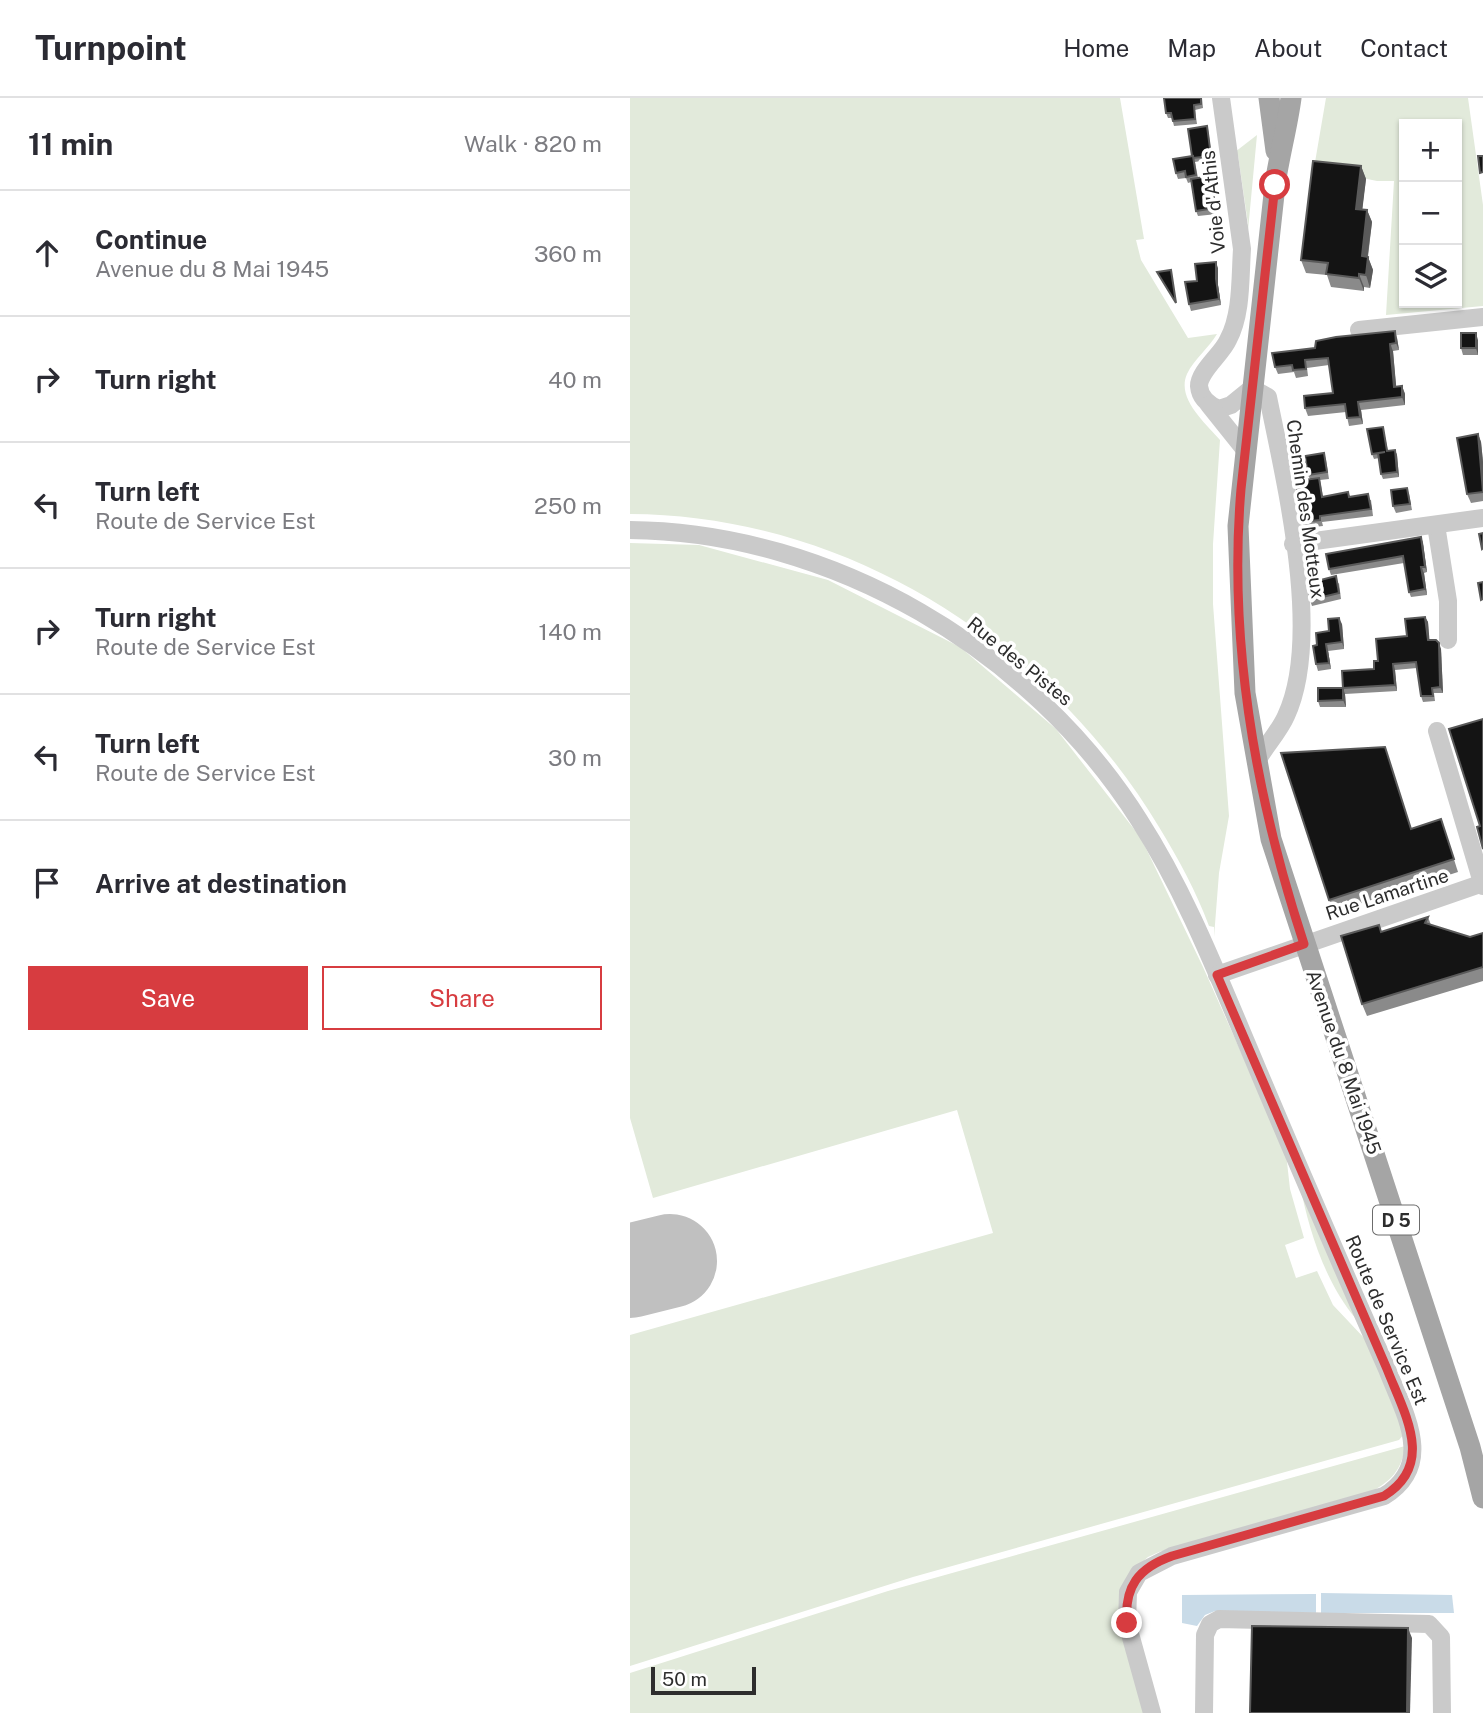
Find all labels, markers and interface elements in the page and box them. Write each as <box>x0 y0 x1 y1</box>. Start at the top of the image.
text: Turnpoint <box>35 29 187 67</box>
text: Home <box>1063 34 1129 62</box>
text: Map <box>1167 34 1216 62</box>
text: About <box>1254 34 1322 62</box>
text: Contact <box>1360 34 1448 62</box>
map controls <box>1399 119 1462 308</box>
button: + <box>1399 119 1462 182</box>
text: 11 min <box>28 126 113 162</box>
text: Walk · 820 m <box>464 130 602 157</box>
street label: Voie d'Athis <box>1197 149 1229 255</box>
route start <box>1259 169 1290 200</box>
button: − <box>1399 182 1462 245</box>
text: Continue <box>95 224 207 255</box>
icon: ahead <box>28 234 66 272</box>
text: 360 m <box>534 240 602 267</box>
button: layers <box>1399 245 1462 308</box>
text: Avenue du 8 Mai 1945 <box>95 255 329 282</box>
icon: right <box>28 360 66 398</box>
text: Turn right <box>95 364 217 395</box>
text: 40 m <box>548 366 602 393</box>
street label: Chemin des Motteux <box>1283 418 1330 600</box>
text: Turn left <box>95 476 200 507</box>
icon: left <box>28 486 66 524</box>
text: 250 m <box>534 492 602 519</box>
text: Route de Service Est <box>95 507 316 534</box>
text: Turn right <box>95 602 217 633</box>
icon: right <box>28 612 66 650</box>
street label: Rue des Pistes <box>963 612 1077 710</box>
text: 140 m <box>539 618 602 645</box>
text: Route de Service Est <box>95 633 316 660</box>
text: Turn left <box>95 728 200 759</box>
icon: left <box>28 738 66 776</box>
text: 30 m <box>548 744 602 771</box>
text: Route de Service Est <box>95 759 316 786</box>
icon: arrive <box>28 864 66 902</box>
street label: Rue Lamartine <box>1323 864 1451 924</box>
text: Arrive at destination <box>95 868 347 899</box>
button: Save <box>28 966 308 1030</box>
button: Share <box>322 966 602 1030</box>
street label: Avenue du 8 Mai 1945 <box>1302 967 1386 1157</box>
road number: D 5 <box>1373 1205 1419 1234</box>
street label: Route de Service Est <box>1341 1232 1433 1408</box>
route end <box>1111 1607 1142 1638</box>
scale bar <box>651 1664 756 1696</box>
text: 50 m <box>662 1668 707 1690</box>

